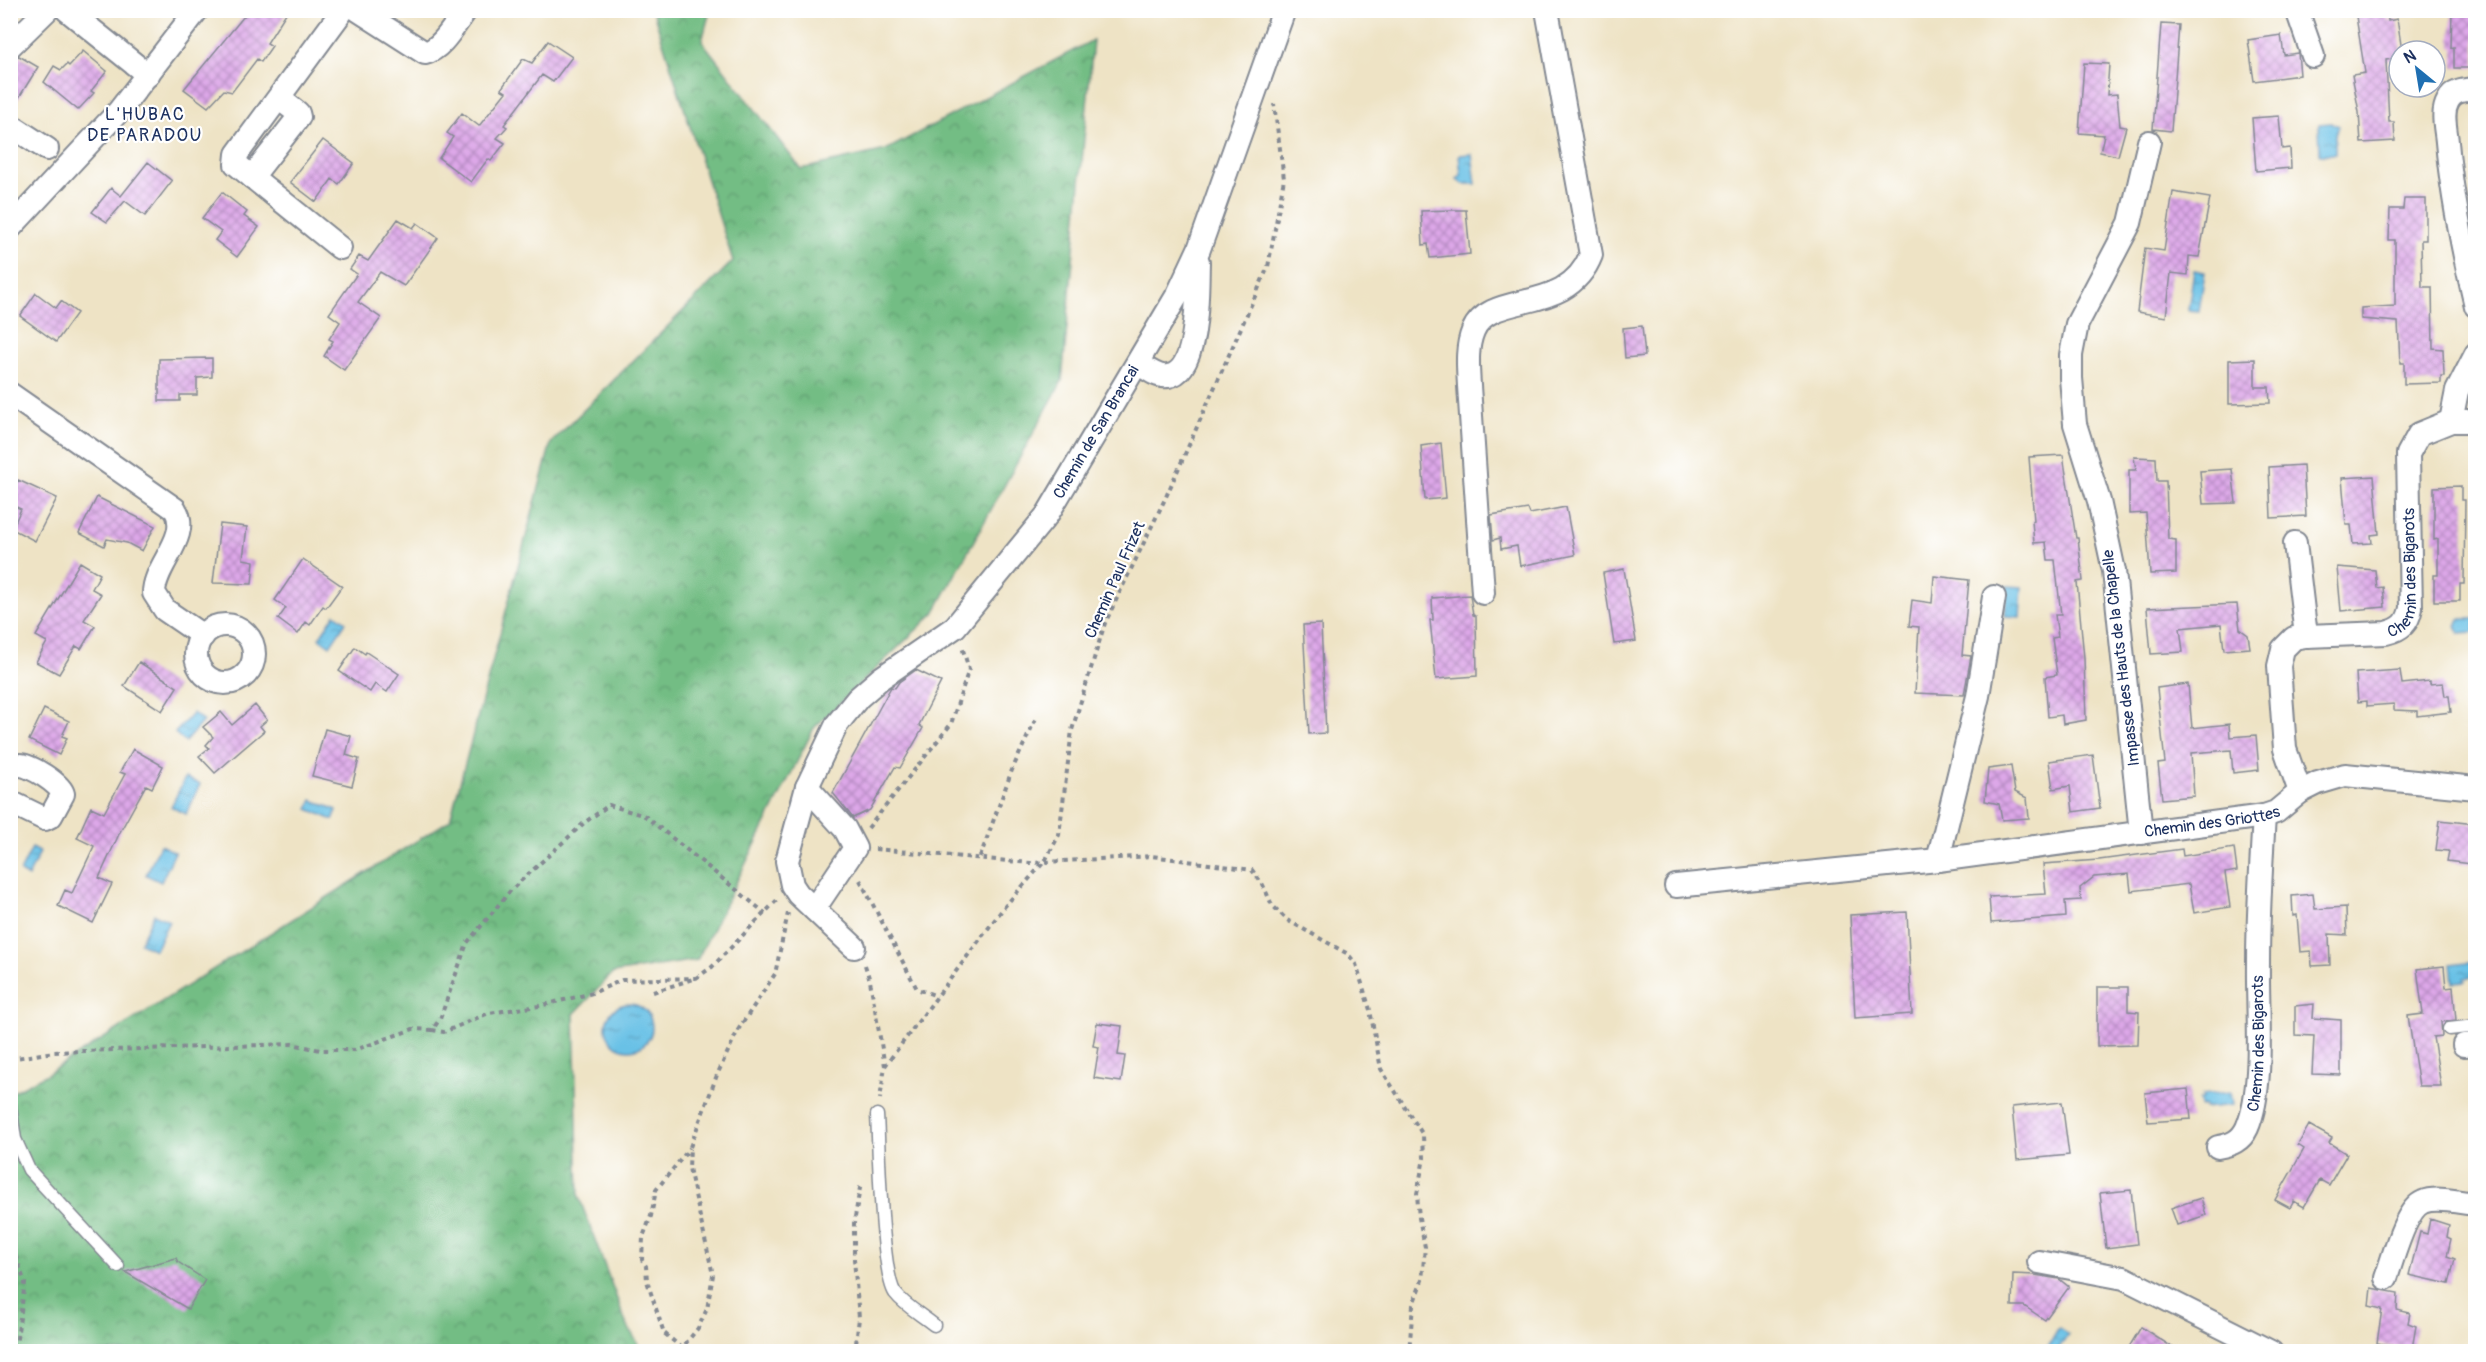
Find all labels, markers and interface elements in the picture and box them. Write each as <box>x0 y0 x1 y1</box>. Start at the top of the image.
north arrow <box>2387 39 2447 99</box>
text: N <box>2400 45 2420 68</box>
district label: L'HUBAC DE PARADOU <box>87 103 203 147</box>
street label: Chemin de San Brancai <box>1049 361 1144 503</box>
street label: Chemin des Bigarots <box>2385 508 2422 642</box>
street label: Chemin Paul Frizet <box>1080 518 1150 642</box>
street label: Impasse des Hauts de la Chapelle <box>2098 548 2144 767</box>
street label: Chemin des Griottes <box>2143 801 2283 842</box>
street label: Chemin des Bigarots <box>2243 975 2269 1114</box>

